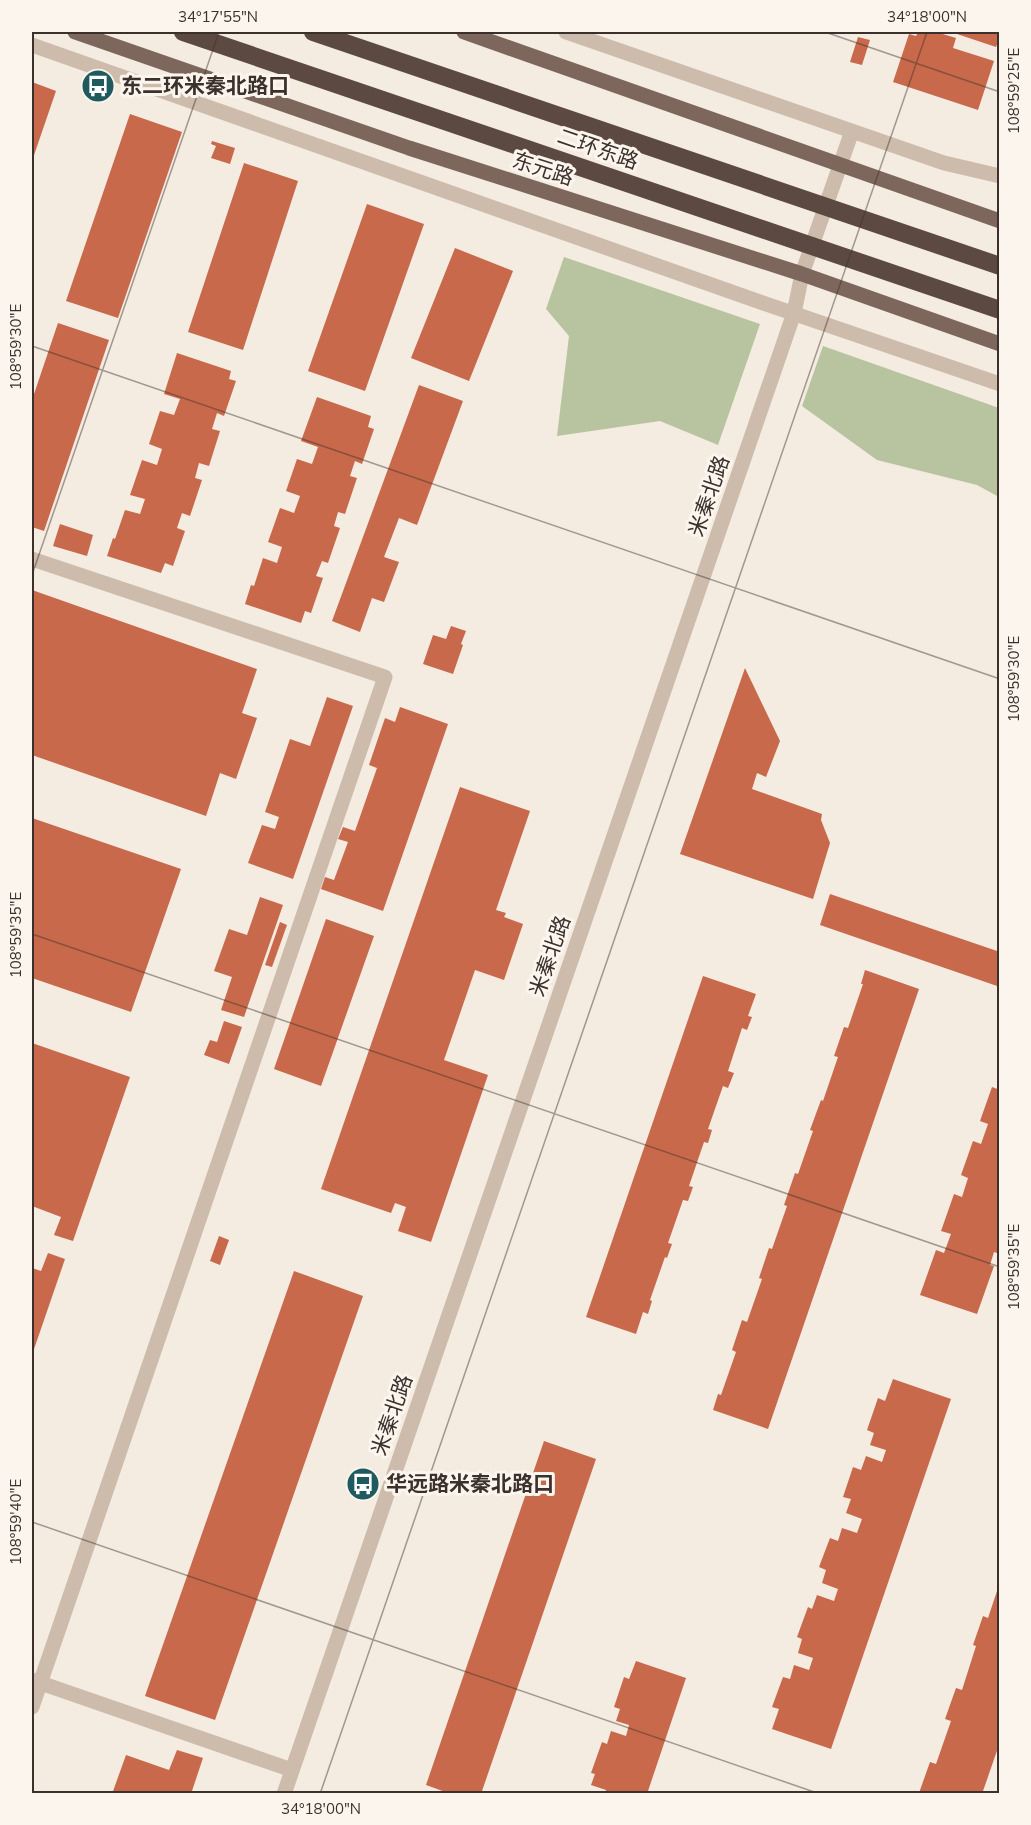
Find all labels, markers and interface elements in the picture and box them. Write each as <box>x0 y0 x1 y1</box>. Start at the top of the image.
text: 34°17'55"N <box>178 7 258 26</box>
text: 34°18'00"N <box>887 7 967 26</box>
text: 108°59'25"E <box>1004 48 1023 134</box>
bus stop icon: 东二环米秦北路口 <box>80 68 116 104</box>
place label: 东二环米秦北路口 <box>121 72 289 98</box>
street label: 二环东路 <box>554 122 642 174</box>
street label: 东元路 <box>509 146 577 190</box>
text: 108°59'30"E <box>6 304 25 390</box>
street label: 米秦北路 <box>682 452 734 540</box>
text: 108°59'30"E <box>1004 636 1023 722</box>
text: 108°59'35"E <box>6 892 25 978</box>
street label: 米秦北路 <box>523 912 575 1000</box>
text: 108°59'35"E <box>1004 1224 1023 1310</box>
street label: 米秦北路 <box>365 1371 417 1459</box>
bus stop icon: 华远路米秦北路口 <box>345 1466 381 1502</box>
place label: 华远路米秦北路口 <box>386 1470 554 1496</box>
text: 108°59'40"E <box>6 1479 25 1565</box>
text: 34°18'00"N <box>281 1799 361 1818</box>

